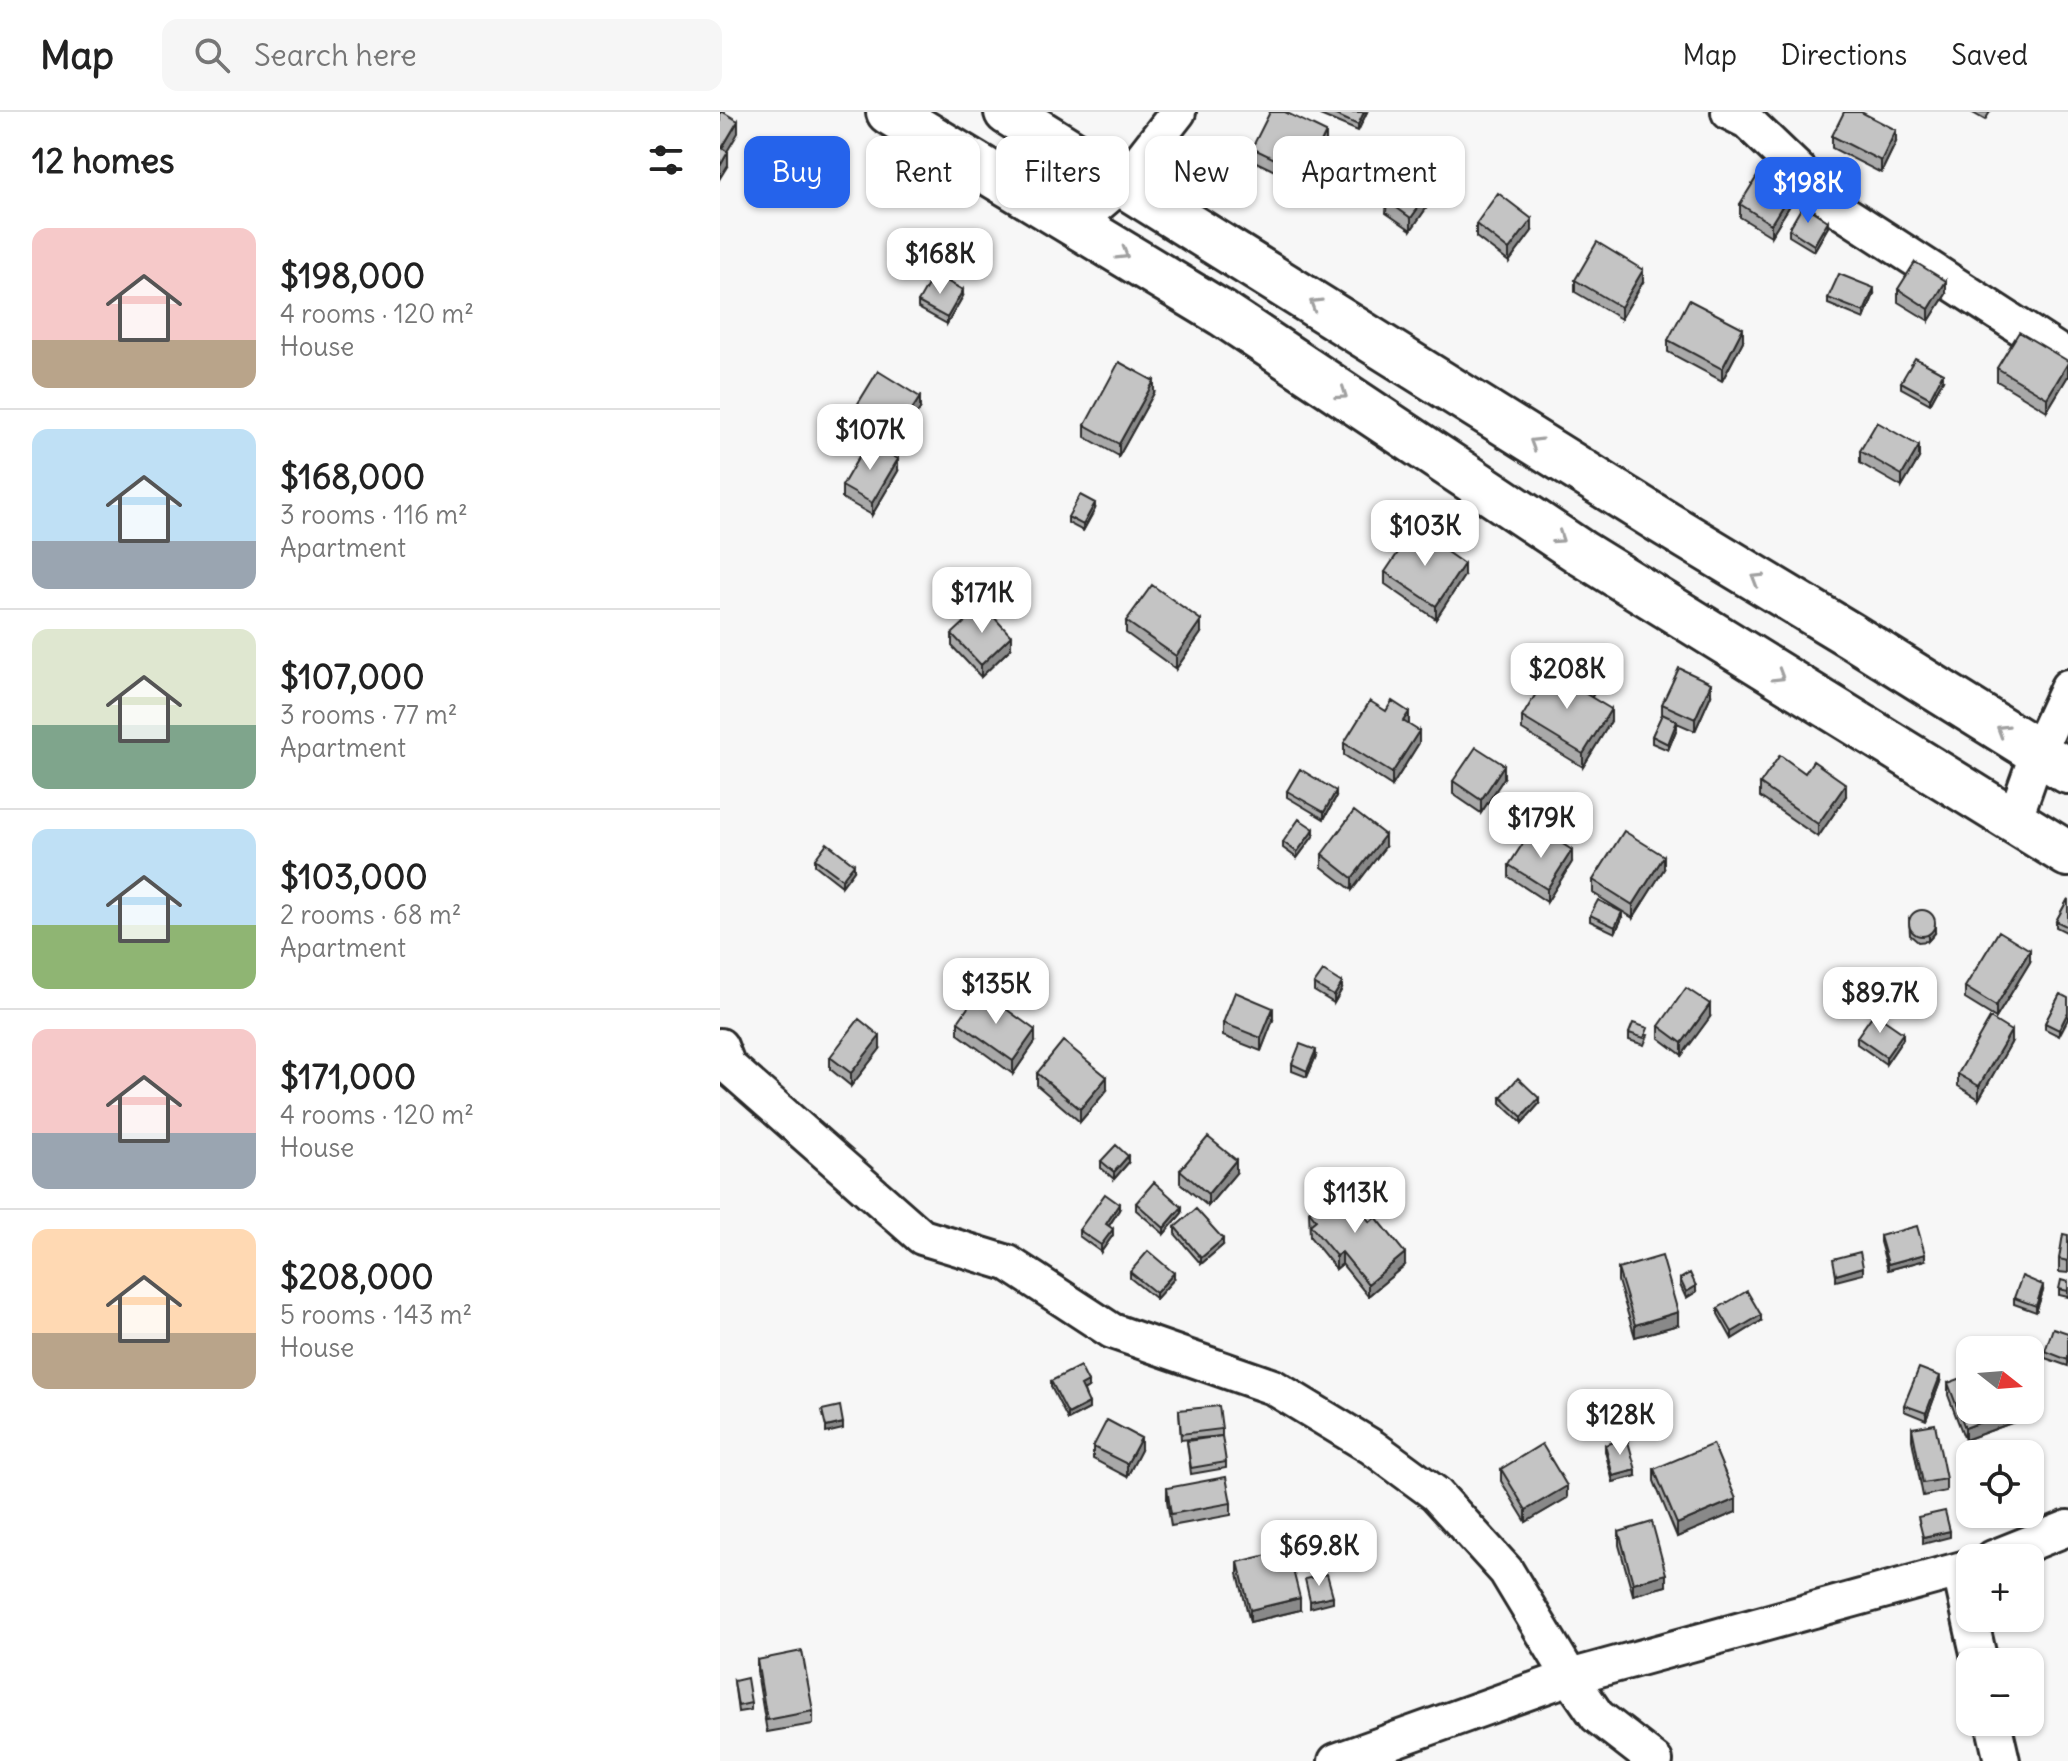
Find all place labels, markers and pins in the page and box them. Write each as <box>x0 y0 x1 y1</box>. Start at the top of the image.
pin: $198K <box>1752 157 1864 225</box>
pin: $168K <box>884 228 996 296</box>
pin: $107K <box>814 404 926 472</box>
pin: $103K <box>1369 500 1481 568</box>
pin: $171K <box>926 567 1038 635</box>
pin: $208K <box>1511 643 1623 711</box>
pin: $179K <box>1485 792 1597 860</box>
pin: $135K <box>940 958 1052 1026</box>
pin: $89.7K <box>1815 967 1945 1035</box>
pin: $113K <box>1299 1167 1411 1235</box>
pin: $128K <box>1564 1389 1676 1457</box>
pin: $69.8K <box>1254 1520 1384 1588</box>

